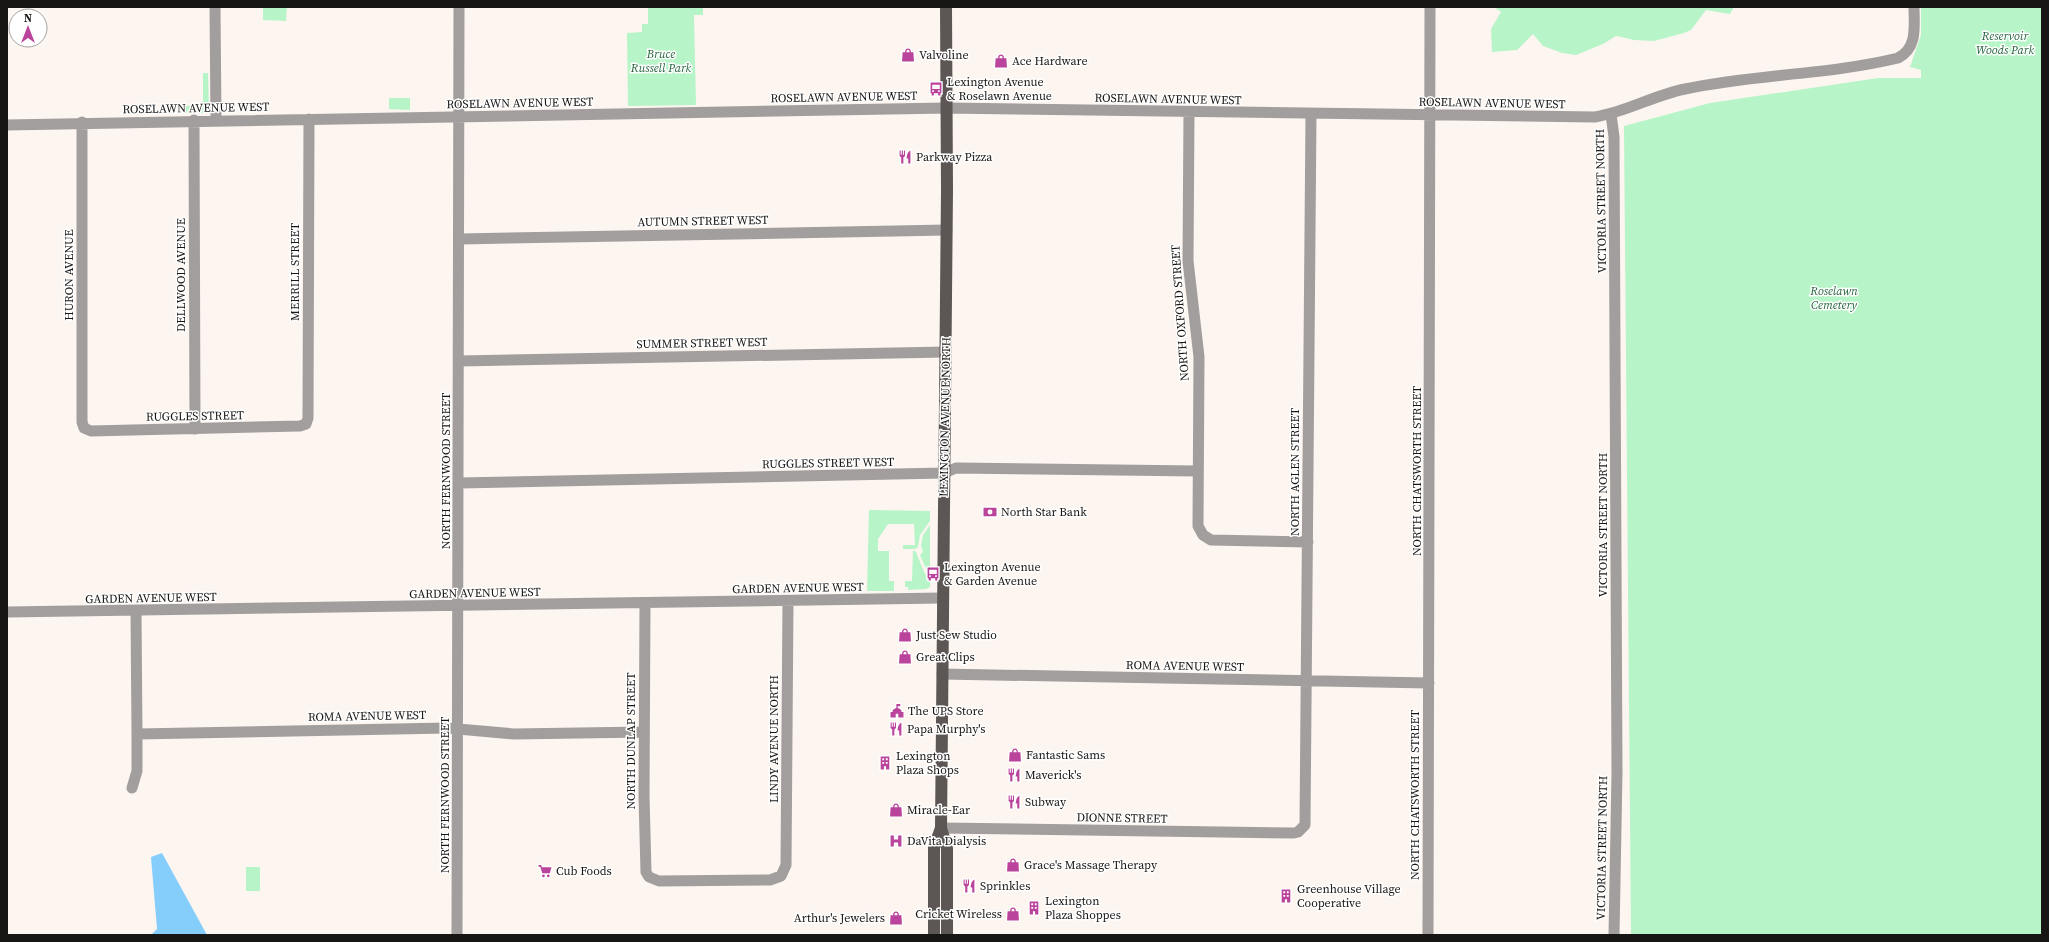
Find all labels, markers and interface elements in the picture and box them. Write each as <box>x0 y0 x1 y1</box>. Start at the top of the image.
north arrow <box>8 8 48 48</box>
text: N <box>24 11 32 26</box>
park label: Reservoir Woods Park <box>1976 28 2034 58</box>
park label: Bruce Russell Park <box>630 46 691 76</box>
shop icon: Valvoline <box>900 47 916 63</box>
place label: Valvoline <box>919 47 969 63</box>
shop icon: Ace Hardware <box>993 53 1009 69</box>
place label: Ace Hardware <box>1012 53 1088 69</box>
place label: Lexington Avenue & Roselawn Avenue <box>947 74 1052 104</box>
bus stop icon: Lexington Avenue & Roselawn Avenue <box>928 81 944 97</box>
street label: ROSELAWN AVENUE WEST <box>770 88 918 106</box>
street label: ROSELAWN AVENUE WEST <box>1094 90 1242 108</box>
street label: ROSELAWN AVENUE WEST <box>446 94 594 112</box>
street label: ROSELAWN AVENUE WEST <box>1418 94 1566 112</box>
street label: ROSELAWN AVENUE WEST <box>122 99 270 117</box>
street label: VICTORIA STREET NORTH <box>1592 129 1610 273</box>
restaurant icon: Parkway Pizza <box>897 149 913 165</box>
place label: Parkway Pizza <box>916 149 993 165</box>
street label: AUTUMN STREET WEST <box>637 212 769 230</box>
street label: DELLWOOD AVENUE <box>173 218 189 332</box>
street label: MERRILL STREET <box>287 222 303 321</box>
street label: HURON AVENUE <box>61 229 77 321</box>
street label: NORTH OXFORD STREET <box>1167 244 1193 382</box>
park label: Roselawn Cemetery <box>1809 283 1858 313</box>
street label: SUMMER STREET WEST <box>636 334 768 352</box>
street label: LEXINGTON AVENUE NORTH <box>936 337 954 497</box>
street label: NORTH CHATSWORTH STREET <box>1409 385 1425 556</box>
street label: NORTH FERNWOOD STREET <box>438 392 454 549</box>
street label: RUGGLES STREET <box>146 407 245 425</box>
street label: NORTH AGLEN STREET <box>1287 407 1303 536</box>
street label: VICTORIA STREET NORTH <box>1595 453 1611 597</box>
street label: RUGGLES STREET WEST <box>762 454 895 472</box>
bank icon: North Star Bank <box>982 504 998 520</box>
place label: North Star Bank <box>1001 504 1087 520</box>
place label: Lexington Avenue & Garden Avenue <box>944 559 1041 589</box>
bus stop icon: Lexington Avenue & Garden Avenue <box>925 566 941 582</box>
street label: GARDEN AVENUE WEST <box>732 579 865 597</box>
street label: GARDEN AVENUE WEST <box>409 584 542 602</box>
street label: GARDEN AVENUE WEST <box>85 589 218 607</box>
shop icon: Just Sew Studio <box>897 627 913 643</box>
place label: Just Sew Studio <box>915 627 997 643</box>
shop icon: Great Clips <box>897 649 913 665</box>
place label: Great Clips <box>916 649 975 665</box>
street label: ROMA AVENUE WEST <box>1126 657 1245 675</box>
street label: NORTH DUNLAP STREET <box>623 672 639 809</box>
street label: LINDY AVENUE NORTH <box>766 675 782 803</box>
public building icon: The UPS Store <box>889 703 905 719</box>
place label: The UPS Store <box>908 703 984 719</box>
street label: ROMA AVENUE WEST <box>308 707 427 725</box>
street label: NORTH CHATSWORTH STREET <box>1407 709 1423 880</box>
street label: NORTH FERNWOOD STREET <box>437 716 453 873</box>
restaurant icon: Papa Murphy's <box>888 721 904 737</box>
place label: Papa Murphy's <box>907 721 985 737</box>
shop icon: Fantastic Sams <box>1007 747 1023 763</box>
place label: Fantastic Sams <box>1026 747 1105 763</box>
place label: Lexington Plaza Shops <box>896 748 959 778</box>
building icon: Lexington Plaza Shops <box>877 755 893 771</box>
restaurant icon: Maverick's <box>1006 767 1022 783</box>
place label: Maverick's <box>1025 767 1081 783</box>
street label: VICTORIA STREET NORTH <box>1593 776 1611 920</box>
restaurant icon: Subway <box>1006 794 1022 810</box>
place label: Subway <box>1025 794 1067 810</box>
shop icon: Miracle-Ear <box>888 802 904 818</box>
place label: Miracle-Ear <box>907 802 970 818</box>
street label: DIONNE STREET <box>1076 809 1168 827</box>
hospital icon: DaVita Dialysis <box>888 833 904 849</box>
place label: DaVita Dialysis <box>907 833 986 849</box>
shop icon: Grace's Massage Therapy <box>1005 857 1021 873</box>
place label: Grace's Massage Therapy <box>1024 857 1158 873</box>
supermarket icon: Cub Foods <box>537 863 553 879</box>
place label: Cub Foods <box>556 863 612 879</box>
restaurant icon: Sprinkles <box>961 878 977 894</box>
place label: Sprinkles <box>980 878 1030 894</box>
place label: Greenhouse Village Cooperative <box>1297 881 1401 911</box>
building icon: Greenhouse Village Cooperative <box>1278 888 1294 904</box>
place label: Lexington Plaza Shoppes <box>1045 893 1121 923</box>
building icon: Lexington Plaza Shoppes <box>1026 900 1042 916</box>
place label: Cricket Wireless <box>915 906 1002 922</box>
shop icon: Cricket Wireless <box>1005 906 1021 922</box>
place label: Arthur's Jewelers <box>794 910 885 926</box>
shop icon: Arthur's Jewelers <box>888 910 904 926</box>

